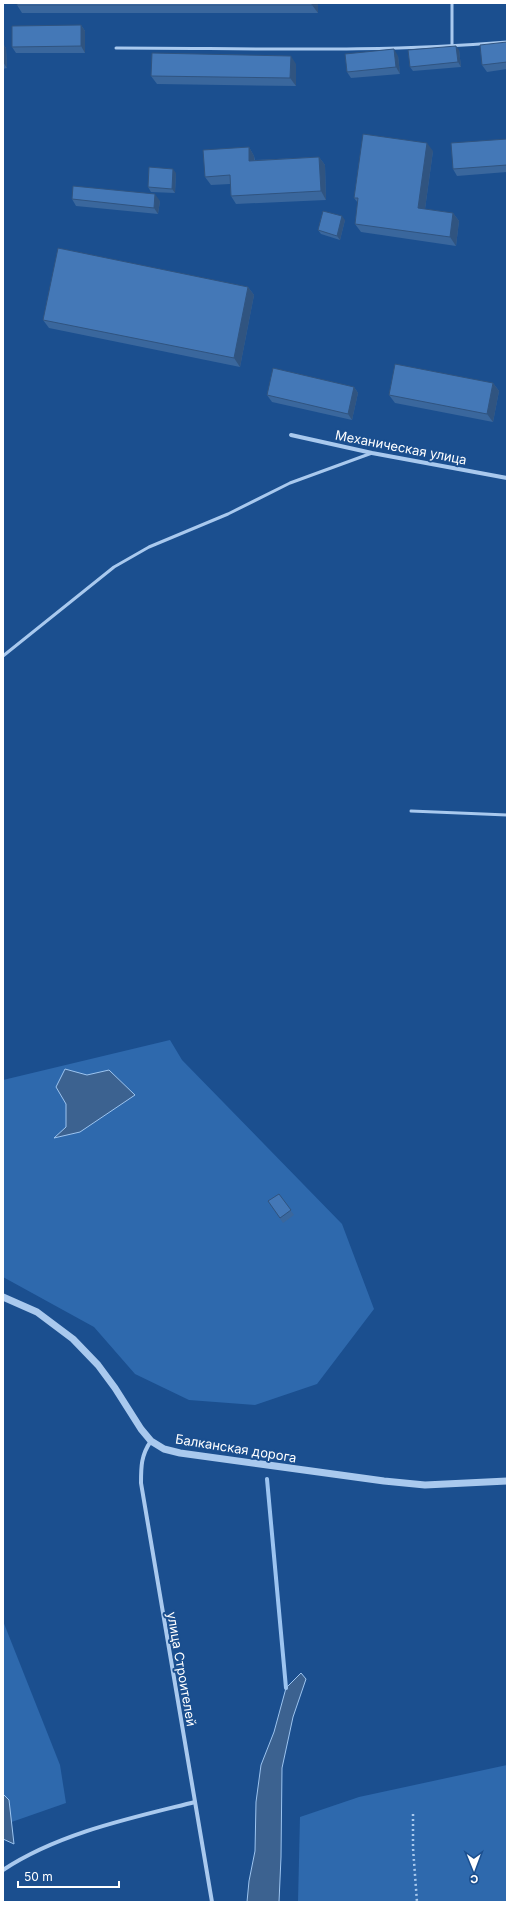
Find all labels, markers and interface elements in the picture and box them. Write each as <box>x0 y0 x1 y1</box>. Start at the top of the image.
street label: Механическая улица <box>334 426 468 468</box>
street label: Балканская дорога <box>174 1431 298 1465</box>
street label: улица Строителей <box>164 1611 200 1727</box>
north arrow <box>454 1849 494 1889</box>
scale bar <box>18 1863 119 1889</box>
text: 50 m <box>24 1869 53 1884</box>
text: С <box>470 1872 478 1886</box>

